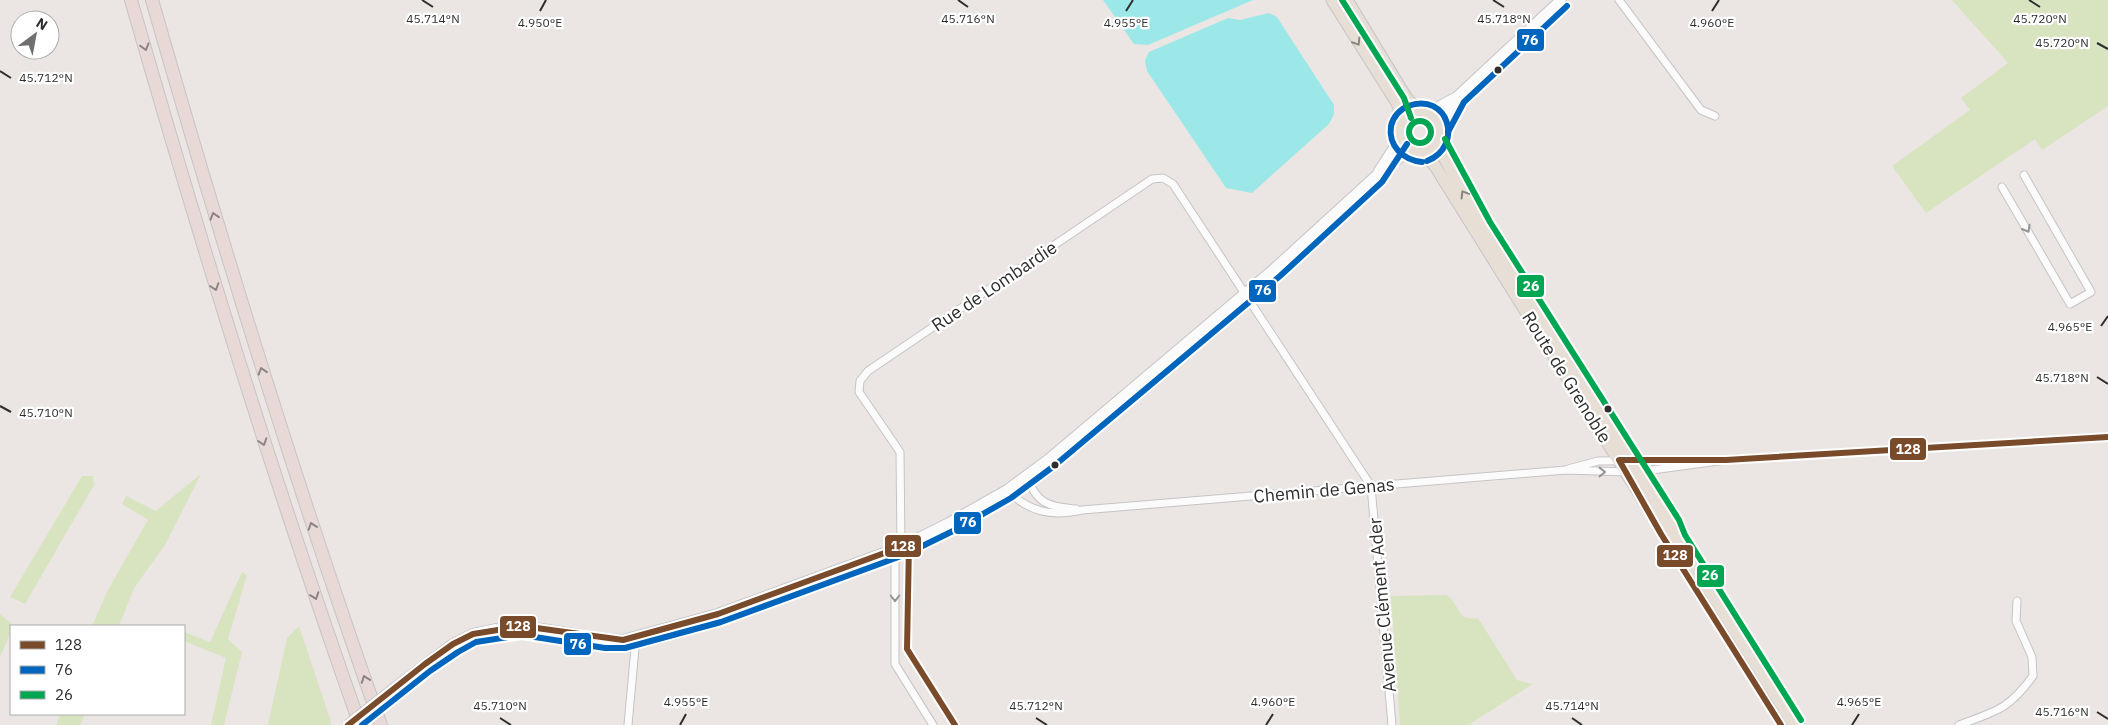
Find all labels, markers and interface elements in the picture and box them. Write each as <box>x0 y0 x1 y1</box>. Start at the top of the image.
north arrow <box>10 10 60 60</box>
text: 45.714°N <box>406 11 460 26</box>
text: 45.716°N <box>941 11 995 26</box>
text: 45.718°N <box>1477 11 1531 26</box>
text: 45.720°N <box>2013 11 2067 26</box>
text: N <box>33 14 51 34</box>
text: 4.950°E <box>518 15 562 30</box>
text: 4.955°E <box>1104 15 1148 30</box>
text: 4.960°E <box>1690 15 1734 30</box>
line badge: 76 <box>1516 28 1545 52</box>
text: 76 <box>1522 31 1538 49</box>
text: 45.720°N <box>2035 35 2089 50</box>
one-way arrow <box>1351 36 1361 45</box>
one-way arrow <box>139 42 149 50</box>
unlabelled marker <box>1493 65 1503 75</box>
text: 45.712°N <box>19 70 73 85</box>
one-way arrow <box>1461 190 1470 199</box>
one-way arrow <box>209 212 219 220</box>
one-way arrow <box>2020 224 2030 233</box>
street label: Rue de Lombardie <box>927 235 1061 336</box>
line badge: 26 <box>1516 274 1545 298</box>
text: 26 <box>1523 277 1539 295</box>
line badge: 76 <box>1248 279 1277 303</box>
text: 76 <box>1255 281 1271 299</box>
one-way arrow <box>209 282 219 291</box>
street label: Route de Grenoble <box>1517 307 1617 447</box>
text: 4.965°E <box>2048 319 2092 334</box>
one-way arrow <box>257 367 267 376</box>
text: 45.718°N <box>2035 370 2089 385</box>
unlabelled marker <box>1603 404 1613 414</box>
text: 45.710°N <box>19 405 73 420</box>
one-way arrow <box>258 437 268 446</box>
line badge: 128 <box>1889 437 1927 461</box>
text: 128 <box>1895 440 1921 458</box>
unlabelled marker <box>1050 460 1060 470</box>
one-way arrow <box>1598 467 1606 477</box>
street label: Chemin de Genas <box>1252 472 1396 508</box>
line badge: 76 <box>953 511 982 535</box>
text: 76 <box>960 513 976 531</box>
street label: Avenue Clément Ader <box>1363 516 1401 693</box>
one-way arrow <box>308 522 318 530</box>
line badge: 128 <box>884 534 922 558</box>
text: 128 <box>890 537 916 555</box>
line badge: 128 <box>1656 544 1694 568</box>
text: 128 <box>1662 546 1688 564</box>
line badge: 26 <box>1696 564 1725 588</box>
text: 26 <box>1702 566 1718 584</box>
one-way arrow <box>309 591 319 600</box>
one-way arrow <box>890 594 900 602</box>
line badge: 128 <box>499 615 537 639</box>
text: 128 <box>505 617 531 635</box>
legend <box>10 625 185 715</box>
line badge: 76 <box>563 632 592 656</box>
text: 128 <box>55 635 82 654</box>
text: 76 <box>570 635 586 653</box>
text: 76 <box>55 660 73 679</box>
one-way arrow <box>361 675 371 684</box>
text: 26 <box>55 685 73 704</box>
text: 4.955°E <box>664 694 708 709</box>
text: 4.960°E <box>1251 694 1295 709</box>
text: 4.965°E <box>1837 694 1881 709</box>
text: 45.710°N <box>473 698 527 713</box>
text: 45.712°N <box>1009 698 1063 713</box>
text: 45.714°N <box>1545 698 1599 713</box>
text: 45.716°N <box>2035 704 2089 719</box>

